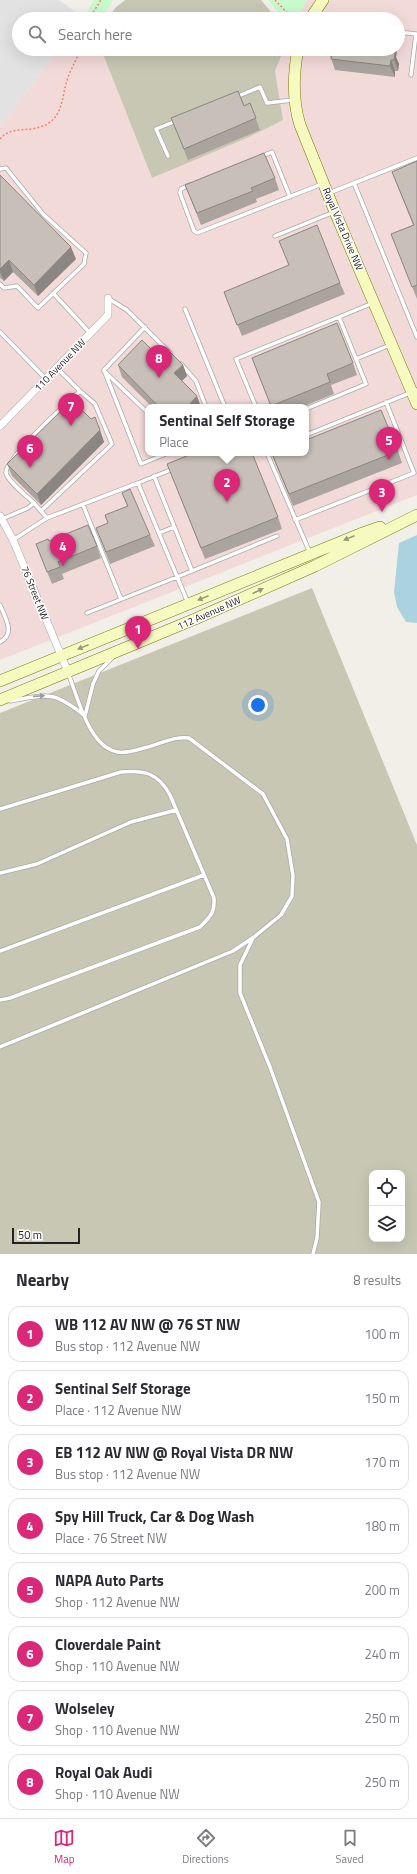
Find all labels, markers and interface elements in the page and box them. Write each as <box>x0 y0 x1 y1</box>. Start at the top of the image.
search box <box>12 12 405 56</box>
icon: search <box>26 23 48 45</box>
text: Search here <box>58 23 132 46</box>
street label: Royal Vista Drive NW <box>319 185 367 273</box>
street label: 110 Avenue NW <box>31 335 89 395</box>
pin: 8 <box>146 345 172 378</box>
pin: 7 <box>58 393 84 426</box>
popup <box>145 404 309 456</box>
text: Sentinal Self Storage <box>159 409 295 432</box>
pin: 5 <box>376 427 402 460</box>
text: Place <box>159 432 189 452</box>
pin: 6 <box>17 435 43 468</box>
pin: 2 <box>214 469 240 502</box>
pin: 3 <box>369 479 395 512</box>
pin: 4 <box>50 533 76 566</box>
one-way arrow <box>344 535 355 541</box>
street label: 76 Street NW <box>17 564 53 622</box>
one-way arrow <box>252 588 264 594</box>
street label: 112 Avenue NW <box>175 592 243 634</box>
one-way arrow <box>197 595 209 601</box>
pin: 1 <box>125 616 151 649</box>
one-way arrow <box>76 644 88 650</box>
one-way arrow <box>33 693 45 700</box>
your location <box>248 695 268 715</box>
map controls <box>369 1170 405 1242</box>
button: locate <box>369 1170 405 1206</box>
button: layers <box>369 1206 405 1242</box>
scale bar <box>12 1226 80 1245</box>
text: 50 m <box>18 1227 42 1243</box>
text: Nearby <box>16 1267 69 1293</box>
text: 8 results <box>353 1270 401 1290</box>
text: WB 112 AV NW @ 76 ST NW <box>55 1313 240 1336</box>
text: 1 <box>26 1324 34 1344</box>
text: 100 m <box>364 1324 400 1344</box>
text: Bus stop · 112 Avenue NW <box>55 1336 200 1356</box>
text: Sentinal Self Storage <box>55 1377 191 1400</box>
text: 2 <box>26 1388 34 1408</box>
text: 150 m <box>364 1388 400 1408</box>
text: Place · 112 Avenue NW <box>55 1400 181 1420</box>
text: EB 112 AV NW @ Royal Vista DR NW <box>55 1441 293 1464</box>
text: 3 <box>26 1452 34 1472</box>
text: 170 m <box>364 1452 400 1472</box>
text: Bus stop · 112 Avenue NW <box>55 1464 200 1484</box>
text: Spy Hill Truck, Car & Dog Wash <box>55 1505 254 1528</box>
text: 4 <box>26 1516 34 1536</box>
text: 180 m <box>364 1516 400 1536</box>
text: Place · 76 Street NW <box>55 1528 167 1548</box>
text: NAPA Auto Parts <box>55 1569 164 1592</box>
text: 5 <box>26 1580 34 1600</box>
text: 200 m <box>364 1580 400 1600</box>
text: Shop · 112 Avenue NW <box>55 1592 180 1612</box>
text: Cloverdale Paint <box>55 1633 161 1656</box>
text: 6 <box>26 1644 34 1664</box>
text: 240 m <box>364 1644 400 1664</box>
text: Shop · 110 Avenue NW <box>55 1656 180 1676</box>
text: Wolseley <box>55 1697 115 1720</box>
text: 7 <box>26 1708 34 1728</box>
text: 250 m <box>364 1708 400 1728</box>
text: Shop · 110 Avenue NW <box>55 1720 180 1740</box>
text: Royal Oak Audi <box>55 1761 152 1784</box>
text: 8 <box>26 1772 34 1792</box>
text: 250 m <box>364 1772 400 1792</box>
text: Shop · 110 Avenue NW <box>55 1784 180 1804</box>
tab: Map <box>53 1827 75 1867</box>
tab: Directions <box>182 1827 229 1867</box>
tab: Saved <box>336 1827 364 1867</box>

